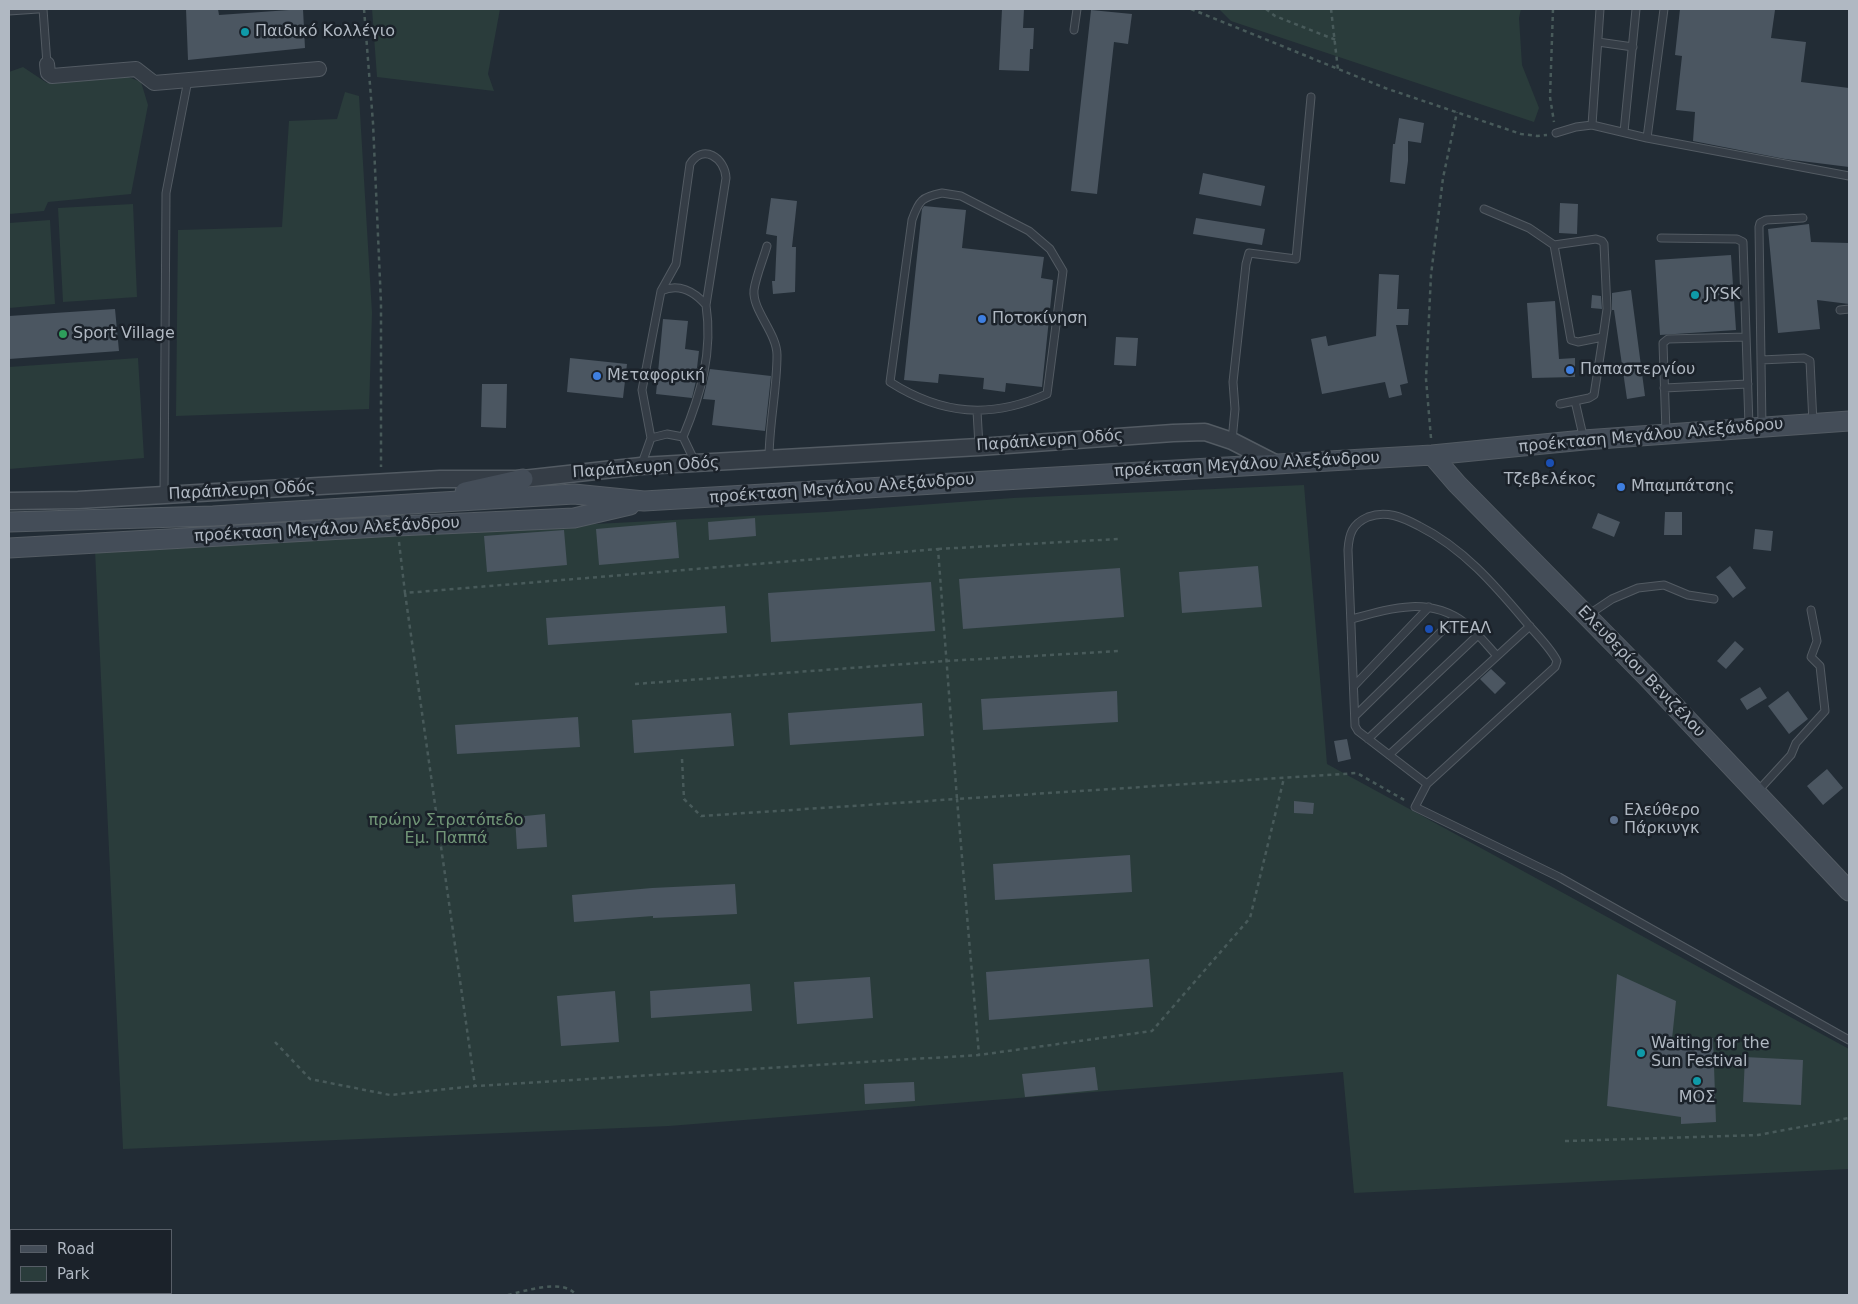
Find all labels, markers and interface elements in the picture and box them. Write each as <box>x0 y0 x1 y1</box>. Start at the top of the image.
place label: Παιδικό Κολλέγιο <box>255 22 395 42</box>
marker: Παιδικό Κολλέγιο <box>239 26 251 38</box>
place label: JYSK <box>1705 285 1740 305</box>
marker: JYSK <box>1689 289 1701 301</box>
place label: Ποτοκίνηση <box>992 309 1087 329</box>
marker: Ποτοκίνηση <box>976 313 988 325</box>
place label: Sport Village <box>73 324 175 344</box>
marker: Sport Village <box>57 328 69 340</box>
place label: Παπαστεργίου <box>1580 360 1695 380</box>
marker: Παπαστεργίου <box>1564 364 1576 376</box>
place label: Μεταφορική <box>607 366 705 386</box>
marker: Μεταφορική <box>591 370 603 382</box>
street label: προέκταση Μεγάλου Αλεξάνδρου <box>1518 415 1784 457</box>
street label: Παράπλευρη Οδός <box>976 426 1124 456</box>
street label: προέκταση Μεγάλου Αλεξάνδρου <box>1114 448 1380 482</box>
street label: Παράπλευρη Οδός <box>572 453 720 483</box>
marker: Τζεβελέκος <box>1544 457 1556 469</box>
street label: προέκταση Μεγάλου Αλεξάνδρου <box>709 470 975 508</box>
place label: Τζεβελέκος <box>1504 470 1596 490</box>
place label: Μπαμπάτσης <box>1631 477 1735 497</box>
street label: Παράπλευρη Οδός <box>168 478 316 504</box>
marker: Μπαμπάτσης <box>1615 481 1627 493</box>
street label: προέκταση Μεγάλου Αλεξάνδρου <box>194 513 460 547</box>
street label: Ελευθερίου Βενιζέλου <box>1573 602 1709 742</box>
place label: ΚΤΕΑΛ <box>1439 619 1491 639</box>
marker: ΚΤΕΑΛ <box>1423 623 1435 635</box>
place label: Ελεύθερο Πάρκινγκ <box>1624 801 1700 839</box>
park label: πρώην Στρατόπεδο Εμ. Παππά <box>368 811 524 849</box>
marker: Ελεύθερο Πάρκινγκ <box>1608 814 1620 826</box>
place label: Waiting for the Sun Festival <box>1651 1034 1769 1072</box>
marker: Waiting for the Sun Festival <box>1635 1047 1647 1059</box>
marker: ΜΟΣ <box>1691 1075 1703 1087</box>
place label: ΜΟΣ <box>1679 1088 1715 1108</box>
legend <box>10 1229 172 1294</box>
text: Road <box>57 1240 95 1258</box>
text: Park <box>57 1265 89 1283</box>

